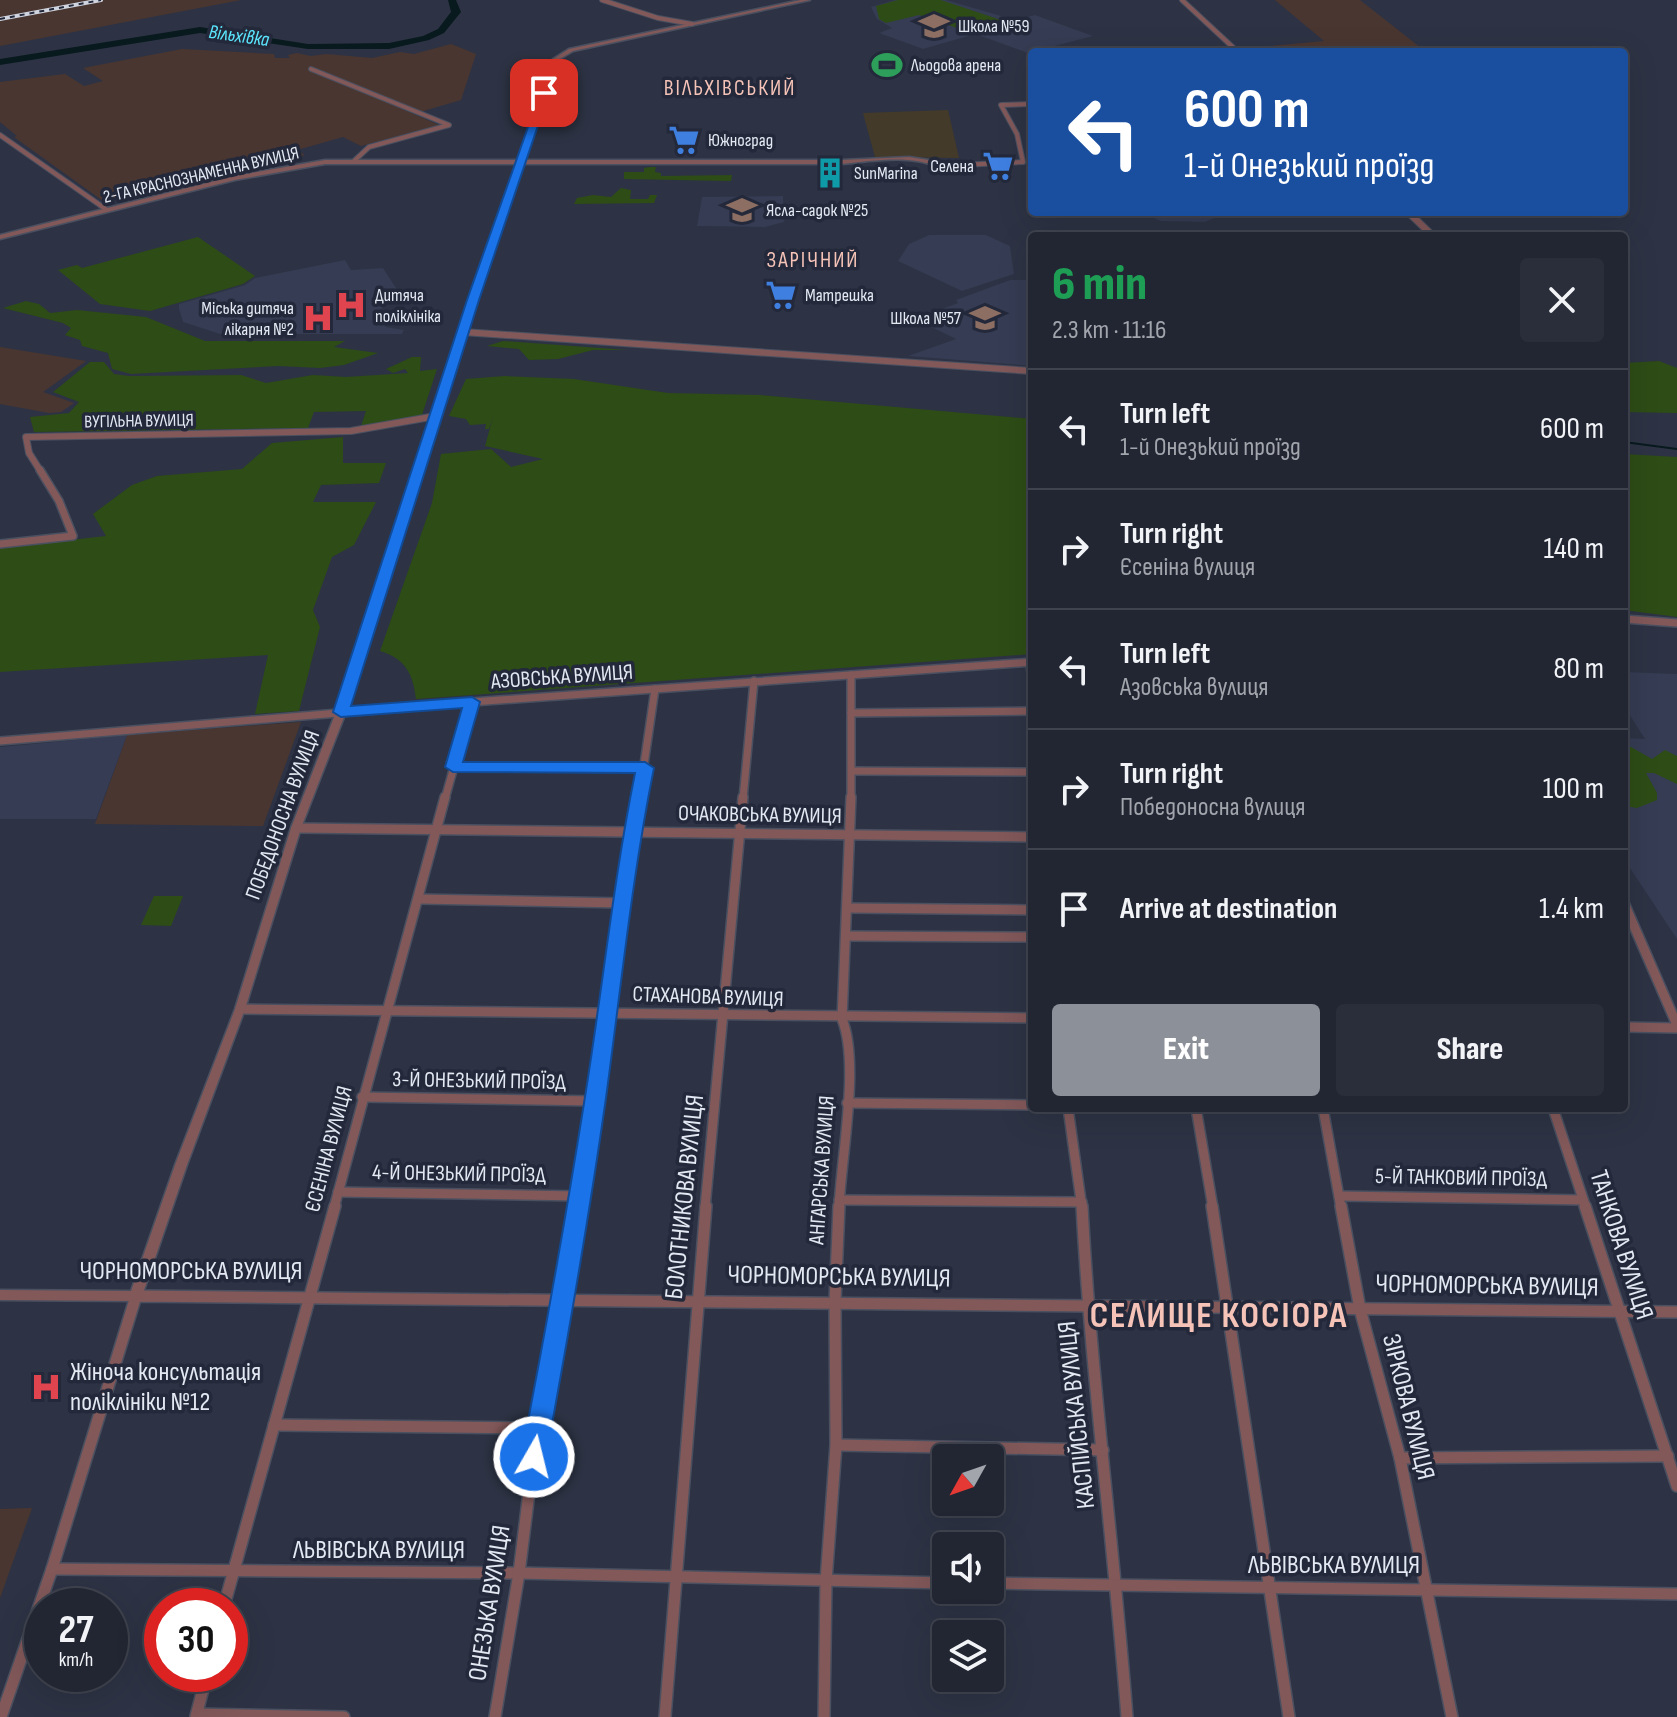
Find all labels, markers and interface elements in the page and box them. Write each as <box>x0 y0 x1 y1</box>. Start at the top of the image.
school or university icon: Школа №59 <box>917 9 951 43</box>
place label: Школа №59 <box>958 16 1030 37</box>
water label: Вільхівка <box>207 20 271 52</box>
sports icon: Льодова арена <box>870 48 904 82</box>
place label: Льодова арена <box>910 55 1001 76</box>
pin <box>510 59 578 127</box>
icon: arrive <box>522 71 566 115</box>
district label: ВІЛЬХІВСЬКИЙ <box>664 75 796 102</box>
text: 600 m <box>1184 77 1310 144</box>
icon: left <box>1052 80 1156 184</box>
supermarket icon: Южноград <box>667 123 701 157</box>
place label: Южноград <box>708 130 773 151</box>
street label: 2-ГА КРАСНОЗНАМЕННА ВУЛИЦЯ <box>101 142 301 208</box>
text: 1-й Онезький проїзд <box>1184 145 1434 188</box>
supermarket icon: Селена <box>981 149 1015 183</box>
building icon: SunMarina <box>813 156 847 190</box>
place label: Селена <box>930 156 974 177</box>
place label: SunMarina <box>854 163 918 184</box>
school or university icon: Ясла-садок №25 <box>725 193 759 227</box>
place label: Ясла-садок №25 <box>766 200 868 221</box>
district label: ЗАРІЧНИЙ <box>766 247 860 274</box>
text: 6 min <box>1052 256 1147 313</box>
button: close <box>1520 258 1604 342</box>
supermarket icon: Матрешка <box>764 278 798 312</box>
place label: Дитяча поліклініка <box>375 285 441 327</box>
place label: Матрешка <box>805 285 874 306</box>
hospital icon: Дитяча поліклініка <box>334 288 368 322</box>
place label: Міська дитяча лікарня №2 <box>201 298 294 340</box>
hospital icon: Міська дитяча лікарня №2 <box>301 301 335 335</box>
school or university icon: Школа №57 <box>968 301 1002 335</box>
place label: Школа №57 <box>890 308 962 329</box>
text: 2.3 km · 11:16 <box>1052 315 1166 346</box>
text: Turn left <box>1120 396 1210 432</box>
icon: left <box>1052 407 1096 451</box>
street label: ВУГІЛЬНА ВУЛИЦЯ <box>84 410 194 432</box>
text: 600 m <box>1540 411 1604 447</box>
text: 1-й Онезький проїзд <box>1120 432 1301 463</box>
text: Turn right <box>1120 516 1223 552</box>
icon: right <box>1052 527 1096 571</box>
text: 140 m <box>1544 531 1604 567</box>
text: Єсеніна вулиця <box>1120 552 1255 583</box>
text: Turn left <box>1120 636 1210 672</box>
icon: left <box>1052 647 1096 691</box>
text: 80 m <box>1553 651 1604 687</box>
street label: АЗОВСЬКА ВУЛИЦЯ <box>489 659 634 696</box>
text: Азовська вулиця <box>1120 672 1268 703</box>
street label: ПОБЕДОНОСНА ВУЛИЦЯ <box>240 727 326 903</box>
text: Turn right <box>1120 756 1223 792</box>
icon: right <box>1052 767 1096 811</box>
text: 100 m <box>1543 771 1604 807</box>
text: Победоносна вулиця <box>1120 792 1305 823</box>
street label: ОЧАКОВСЬКА ВУЛИЦЯ <box>678 800 842 830</box>
icon: arrive <box>1052 887 1096 931</box>
text: Arrive at destination <box>1120 891 1337 927</box>
text: 1.4 km <box>1539 891 1604 927</box>
street label: СТАХАНОВА ВУЛИЦЯ <box>632 981 784 1013</box>
button: Exit <box>1052 1004 1320 1096</box>
button: Share <box>1336 1004 1604 1096</box>
street label: 3-Й ОНЕЗЬКИЙ ПРОЇЗД <box>392 1066 567 1096</box>
street label: ЄСЕНІНА ВУЛИЦЯ <box>299 1083 359 1215</box>
street label: БОЛОТНИКОВА ВУЛИЦЯ <box>659 1093 711 1301</box>
street label: АНГАРСЬКА ВУЛИЦЯ <box>803 1095 841 1246</box>
street label: 4-Й ОНЕЗЬКИЙ ПРОЇЗД <box>372 1159 547 1189</box>
street label: 5-Й ТАНКОВИЙ ПРОЇЗД <box>1375 1163 1548 1193</box>
street label: ТАНКОВА ВУЛИЦЯ <box>1582 1166 1660 1324</box>
street label: ЧОРНОМОРСЬКА ВУЛИЦЯ <box>79 1256 303 1287</box>
street label: ЧОРНОМОРСЬКА ВУЛИЦЯ <box>727 1260 951 1294</box>
street label: ЧОРНОМОРСЬКА ВУЛИЦЯ <box>1375 1269 1599 1303</box>
district label: СЕЛИЩЕ КОСІОРА <box>1090 1295 1348 1338</box>
street label: КАСПІЙСЬКА ВУЛИЦЯ <box>1052 1320 1102 1510</box>
street label: ЗІРКОВА ВУЛИЦЯ <box>1375 1331 1441 1483</box>
place label: Жіноча консультація поліклініки №12 <box>70 1357 261 1418</box>
hospital icon: Жіноча консультація поліклініки №12 <box>29 1370 63 1404</box>
position arrow <box>492 1415 576 1499</box>
north arrow <box>932 1444 1004 1516</box>
map controls <box>932 1444 1004 1692</box>
street label: ОНЕЗЬКА ВУЛИЦЯ <box>462 1523 518 1683</box>
button: sound <box>932 1532 1004 1604</box>
street label: ЛЬВІВСЬКА ВУЛИЦЯ <box>292 1535 465 1566</box>
street label: ЛЬВІВСЬКА ВУЛИЦЯ <box>1247 1550 1420 1581</box>
speed limit sign: 30 <box>144 1588 248 1692</box>
text: 27 <box>59 1606 93 1654</box>
button: layers <box>932 1620 1004 1692</box>
text: km/h <box>59 1648 93 1672</box>

